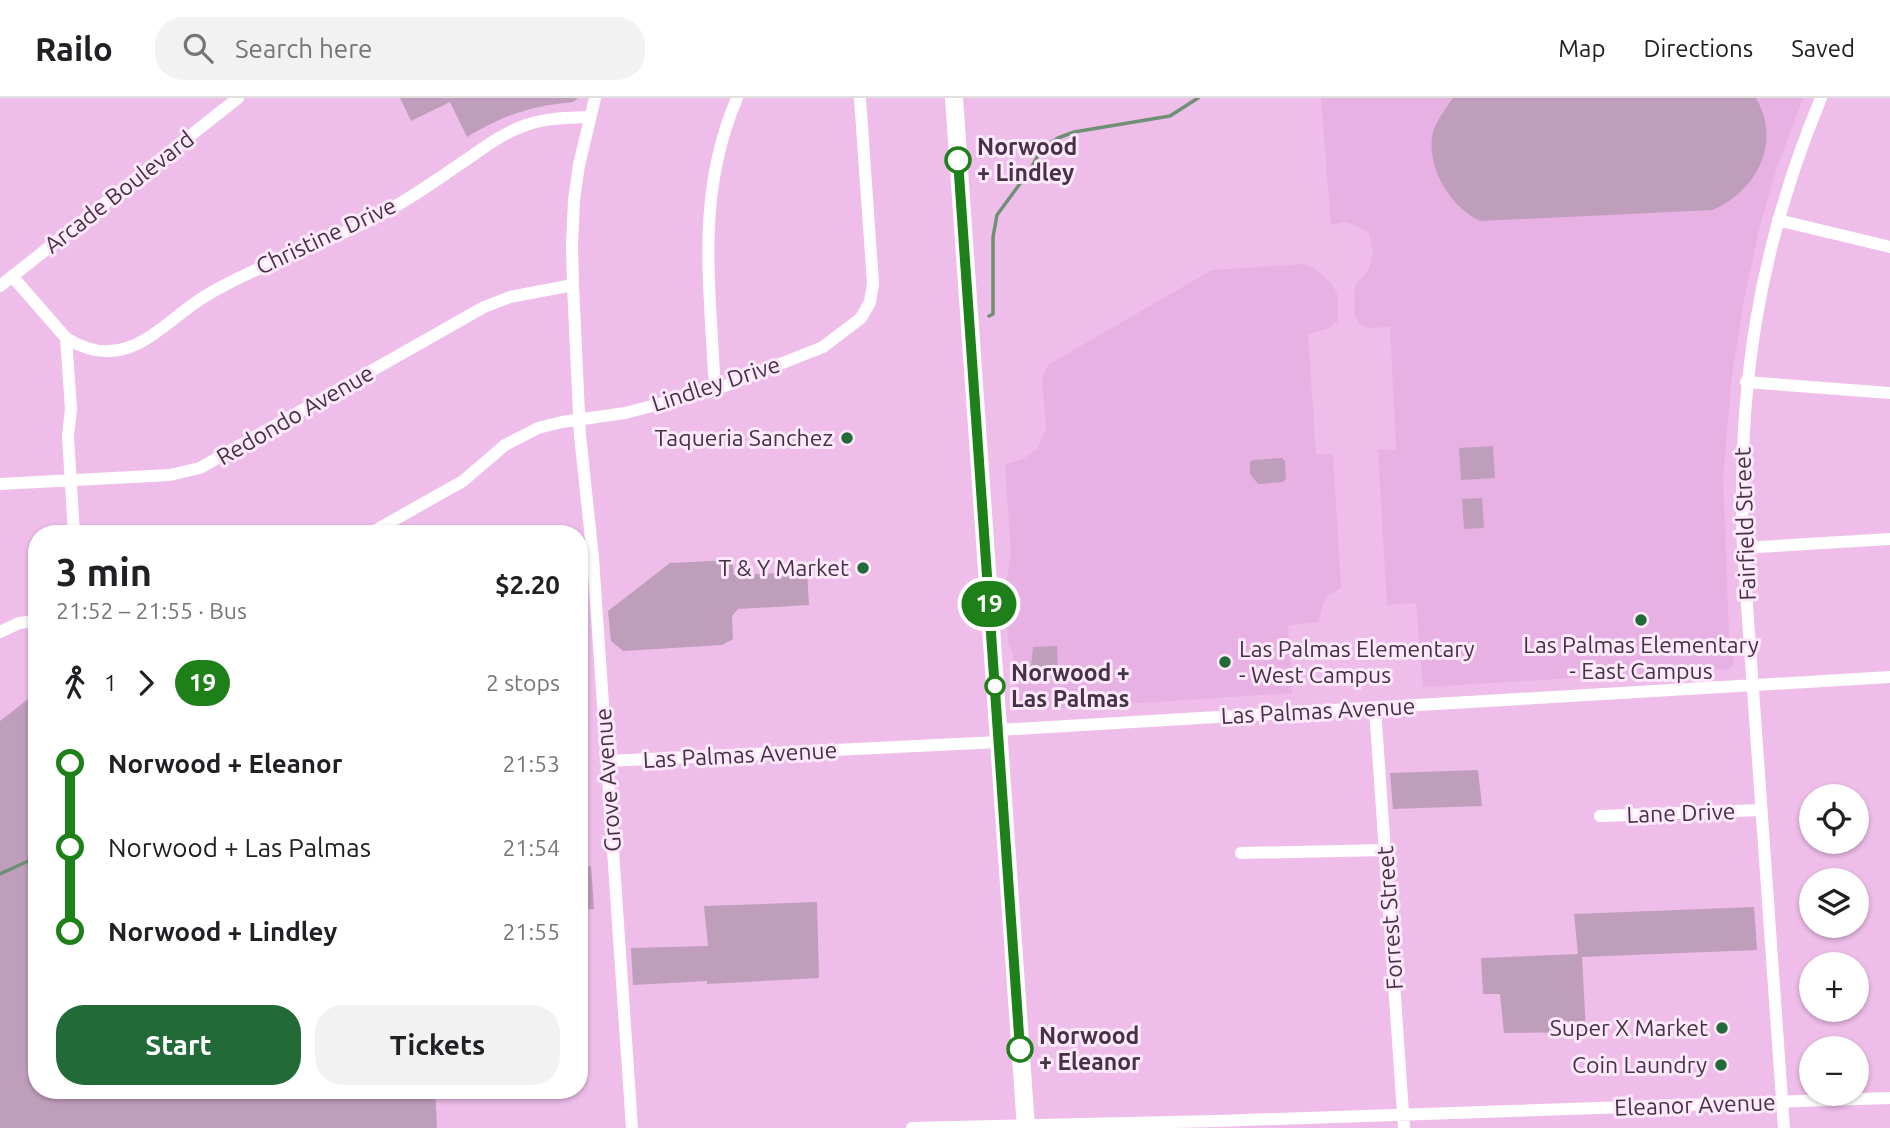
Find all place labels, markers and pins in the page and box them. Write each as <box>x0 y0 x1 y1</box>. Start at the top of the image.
place label: Norwood + Lindley <box>977 134 1077 185</box>
marker: Norwood + Lindley <box>945 147 971 173</box>
place label: Taqueria Sanchez <box>654 425 833 450</box>
marker: Taqueria Sanchez <box>839 430 855 446</box>
place label: T & Y Market <box>719 555 849 580</box>
marker: T & Y Market <box>855 560 871 576</box>
marker: Las Palmas Elementary - East Campus <box>1633 612 1649 628</box>
place label: Las Palmas Elementary - East Campus <box>1523 632 1759 683</box>
place label: Las Palmas Elementary - West Campus <box>1239 636 1475 687</box>
marker: Las Palmas Elementary - West Campus <box>1217 654 1233 670</box>
place label: Norwood + Las Palmas <box>1011 660 1130 711</box>
marker: Norwood + Las Palmas <box>985 676 1005 696</box>
place label: Super X Market <box>1550 1015 1708 1040</box>
marker: Super X Market <box>1714 1020 1730 1036</box>
place label: Norwood + Eleanor <box>1039 1023 1141 1074</box>
marker: Norwood + Eleanor <box>1007 1036 1033 1062</box>
place label: Coin Laundry <box>1572 1052 1707 1077</box>
marker: Coin Laundry <box>1713 1057 1729 1073</box>

